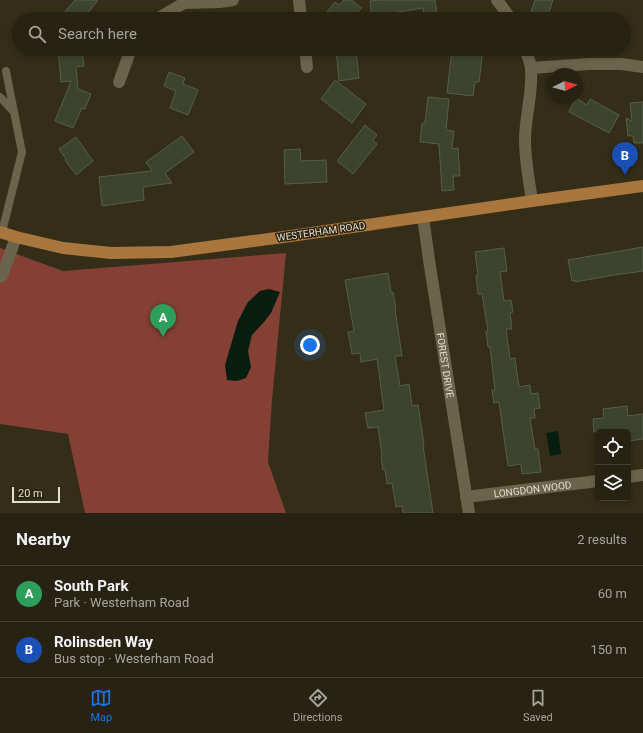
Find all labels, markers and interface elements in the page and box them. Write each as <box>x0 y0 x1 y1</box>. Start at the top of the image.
search box <box>12 12 631 56</box>
icon: search <box>26 23 48 45</box>
text: Search here <box>58 25 137 43</box>
north arrow <box>547 68 583 104</box>
pin: B <box>612 142 638 175</box>
street label: WESTERHAM ROAD <box>276 220 366 243</box>
pin: A <box>150 304 176 337</box>
street label: FOREST DRIVE <box>435 332 456 399</box>
your location <box>300 335 320 355</box>
map controls <box>595 429 631 501</box>
button: locate <box>595 429 631 465</box>
button: layers <box>595 465 631 501</box>
street label: LONGDON WOOD <box>493 479 572 500</box>
scale bar <box>12 485 60 504</box>
text: 20 m <box>18 487 43 500</box>
text: Nearby <box>16 529 71 549</box>
text: 2 results <box>577 532 627 547</box>
text: South Park <box>54 577 128 595</box>
text: A <box>25 586 33 601</box>
text: 60 m <box>598 586 627 601</box>
text: Park · Westerham Road <box>54 595 189 610</box>
text: Rolinsden Way <box>54 633 153 651</box>
text: B <box>25 642 33 657</box>
text: 150 m <box>590 642 627 657</box>
text: Bus stop · Westerham Road <box>54 651 214 666</box>
tab: Map <box>90 687 112 724</box>
tab: Directions <box>293 687 342 724</box>
tab: Saved <box>523 687 553 724</box>

